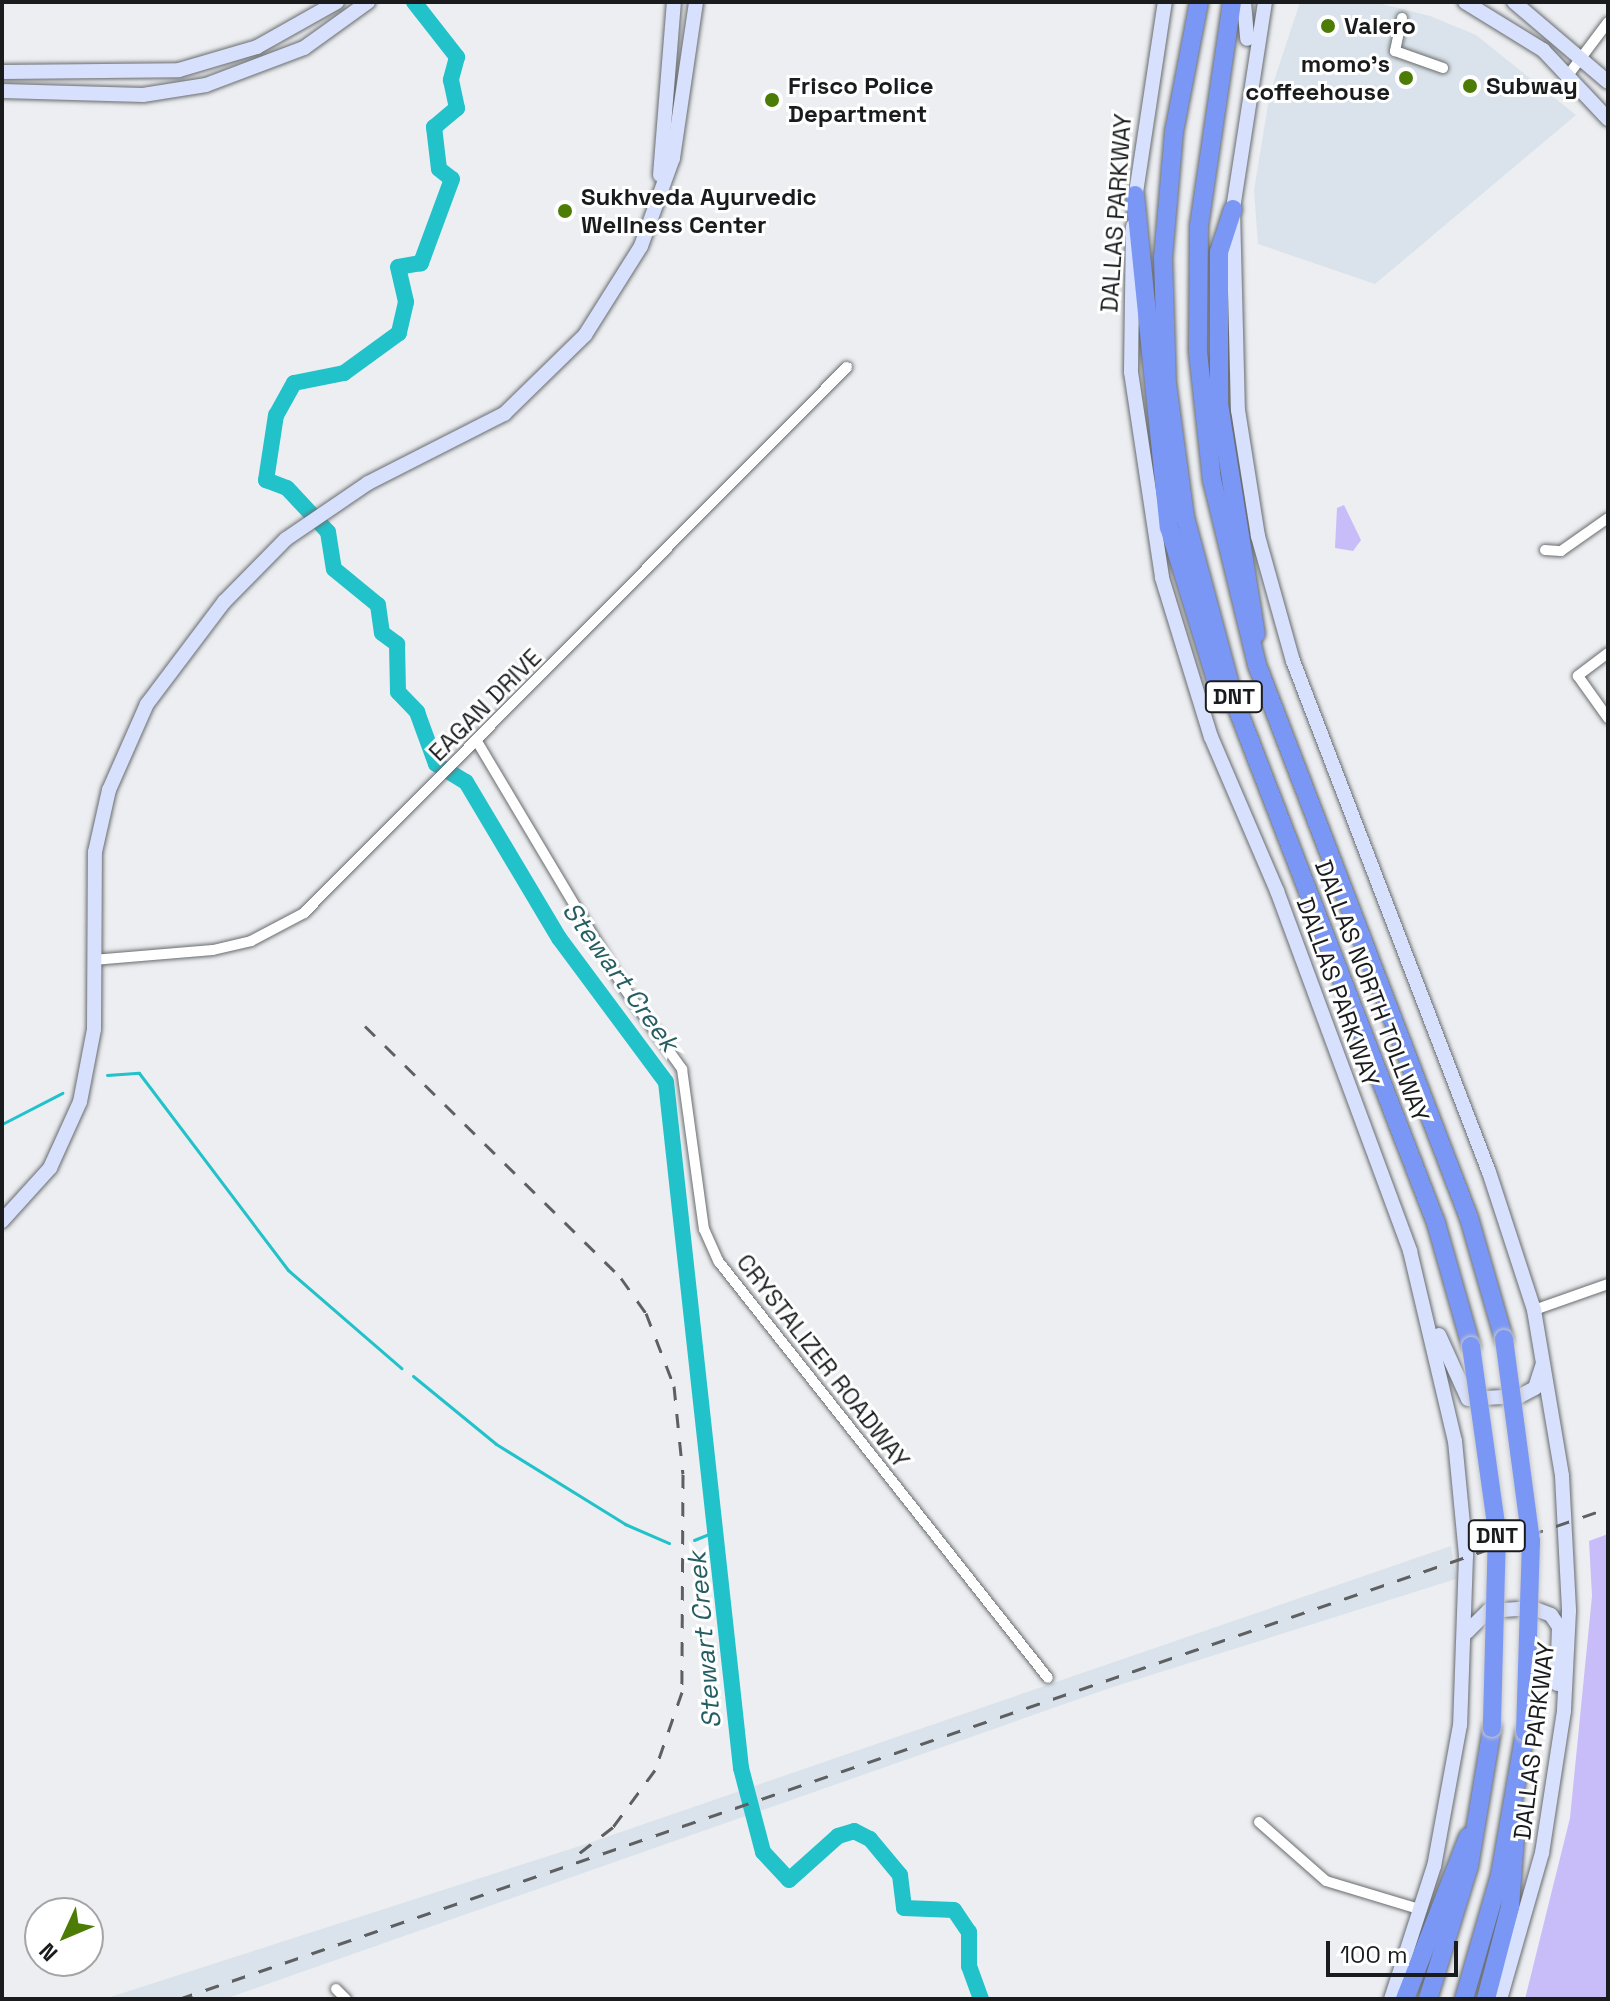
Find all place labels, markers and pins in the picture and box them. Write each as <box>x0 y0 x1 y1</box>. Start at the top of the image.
place label: Valero <box>1344 12 1416 40</box>
marker: Valero <box>1319 17 1337 35</box>
place label: momo's coffeehouse <box>1245 50 1390 106</box>
marker: momo's coffeehouse <box>1397 69 1415 87</box>
place label: Frisco Police Department <box>788 72 934 128</box>
place label: Subway <box>1486 72 1578 100</box>
marker: Subway <box>1461 77 1479 95</box>
marker: Frisco Police Department <box>763 91 781 109</box>
place label: Sukhveda Ayurvedic Wellness Center <box>581 183 817 239</box>
marker: Sukhveda Ayurvedic Wellness Center <box>556 202 574 220</box>

